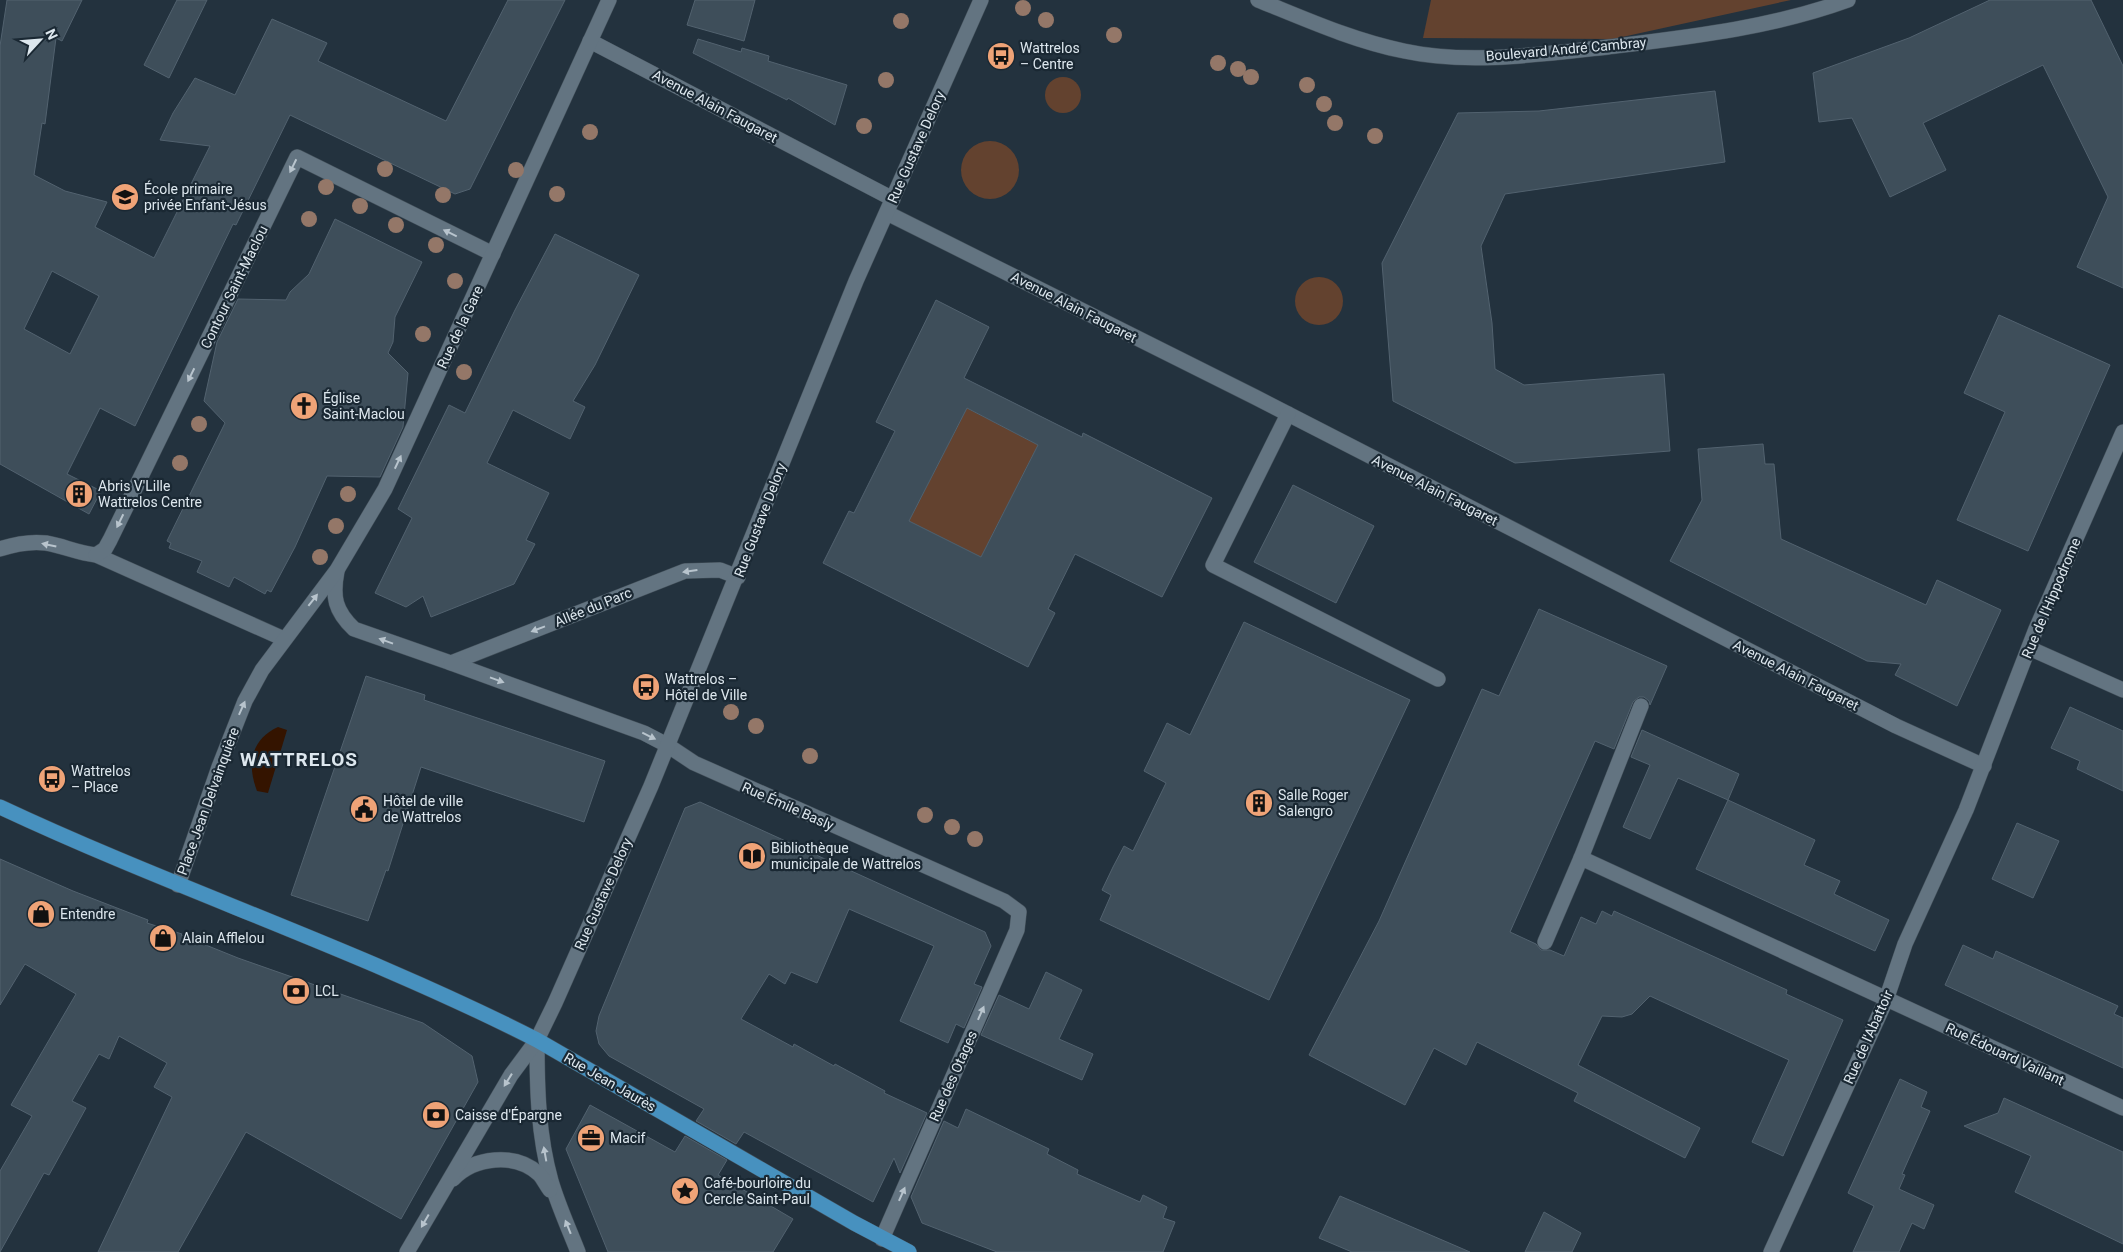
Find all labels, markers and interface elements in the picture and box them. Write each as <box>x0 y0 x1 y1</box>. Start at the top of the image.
north arrow <box>15 15 65 65</box>
text: N <box>42 26 61 42</box>
street label: Boulevard André Cambray <box>1485 34 1647 64</box>
place label: Wattrelos – Centre <box>1020 40 1080 72</box>
bus stop icon: Wattrelos – Centre <box>986 41 1016 71</box>
street label: Avenue Alain Faugaret <box>650 66 780 146</box>
street label: Rue Gustave Delory <box>884 88 948 205</box>
one-way arrow <box>288 159 296 173</box>
place label: École primaire privée Enfant-Jésus <box>144 180 267 213</box>
school or university icon: École primaire privée Enfant-Jésus <box>110 182 140 212</box>
street label: Contour Saint-Maclou <box>197 223 271 351</box>
one-way arrow <box>442 228 457 237</box>
street label: Avenue Alain Faugaret <box>1008 268 1140 346</box>
street label: Rue de la Gare <box>434 283 486 371</box>
one-way arrow <box>187 368 195 382</box>
place label: Église Saint-Maclou <box>323 389 405 422</box>
church icon: Église Saint-Maclou <box>289 391 319 421</box>
street label: Avenue Alain Faugaret <box>1369 451 1501 529</box>
one-way arrow <box>394 455 402 469</box>
street label: Rue Gustave Delory <box>731 460 789 579</box>
place label: Abris V'Lille Wattrelos Centre <box>98 478 202 510</box>
building icon: Abris V'Lille Wattrelos Centre <box>64 479 94 509</box>
one-way arrow <box>116 514 124 528</box>
street label: Rue de l'Hippodrome <box>2018 535 2084 661</box>
one-way arrow <box>40 540 56 548</box>
one-way arrow <box>682 568 698 576</box>
street label: Allée du Parc <box>552 584 634 630</box>
one-way arrow <box>308 594 319 607</box>
one-way arrow <box>531 626 546 633</box>
street label: Avenue Alain Faugaret <box>1730 636 1862 714</box>
one-way arrow <box>379 637 394 644</box>
place label: Wattrelos – Hôtel de Ville <box>665 671 747 703</box>
bus stop icon: Wattrelos – Hôtel de Ville <box>631 672 661 702</box>
one-way arrow <box>489 677 504 684</box>
one-way arrow <box>239 701 247 715</box>
street label: Place Jean Delvainquière <box>174 725 242 877</box>
one-way arrow <box>642 732 656 740</box>
district label: WATTRELOS <box>240 748 358 771</box>
place label: Wattrelos – Place <box>71 763 131 795</box>
bus stop icon: Wattrelos – Place <box>37 764 67 794</box>
street label: Rue Émile Basly <box>740 778 837 834</box>
place label: Salle Roger Salengro <box>1278 787 1349 819</box>
building icon: Salle Roger Salengro <box>1244 788 1274 818</box>
place label: Hôtel de ville de Wattrelos <box>383 793 463 825</box>
public building icon: Hôtel de ville de Wattrelos <box>349 794 379 824</box>
street label: Rue Gustave Delory <box>571 835 635 952</box>
place label: Bibliothèque municipale de Wattrelos <box>771 840 921 872</box>
library icon: Bibliothèque municipale de Wattrelos <box>737 841 767 871</box>
shop icon: Entendre <box>26 899 56 929</box>
place label: Entendre <box>60 906 115 922</box>
shop icon: Alain Afflelou <box>148 923 178 953</box>
place label: Alain Afflelou <box>182 930 264 946</box>
bank icon: LCL <box>281 976 311 1006</box>
place label: LCL <box>315 983 339 999</box>
street label: Rue de l'Abattoir <box>1840 987 1896 1086</box>
one-way arrow <box>977 1006 985 1020</box>
street label: Rue Édouard Vaillant <box>1943 1019 2067 1089</box>
street label: Rue des Otages <box>926 1028 980 1124</box>
street label: Rue Jean Jaurès <box>561 1049 659 1115</box>
one-way arrow <box>503 1073 513 1086</box>
bank icon: Caisse d'Épargne <box>421 1100 451 1130</box>
place label: Caisse d'Épargne <box>455 1106 562 1123</box>
office icon: Macif <box>576 1123 606 1153</box>
place label: Macif <box>610 1130 646 1146</box>
one-way arrow <box>541 1147 549 1162</box>
place label: Café-bourloire du Cercle Saint-Paul <box>704 1175 811 1207</box>
place icon: Café-bourloire du Cercle Saint-Paul <box>670 1176 700 1206</box>
one-way arrow <box>898 1187 906 1201</box>
one-way arrow <box>420 1214 429 1227</box>
one-way arrow <box>564 1219 572 1234</box>

